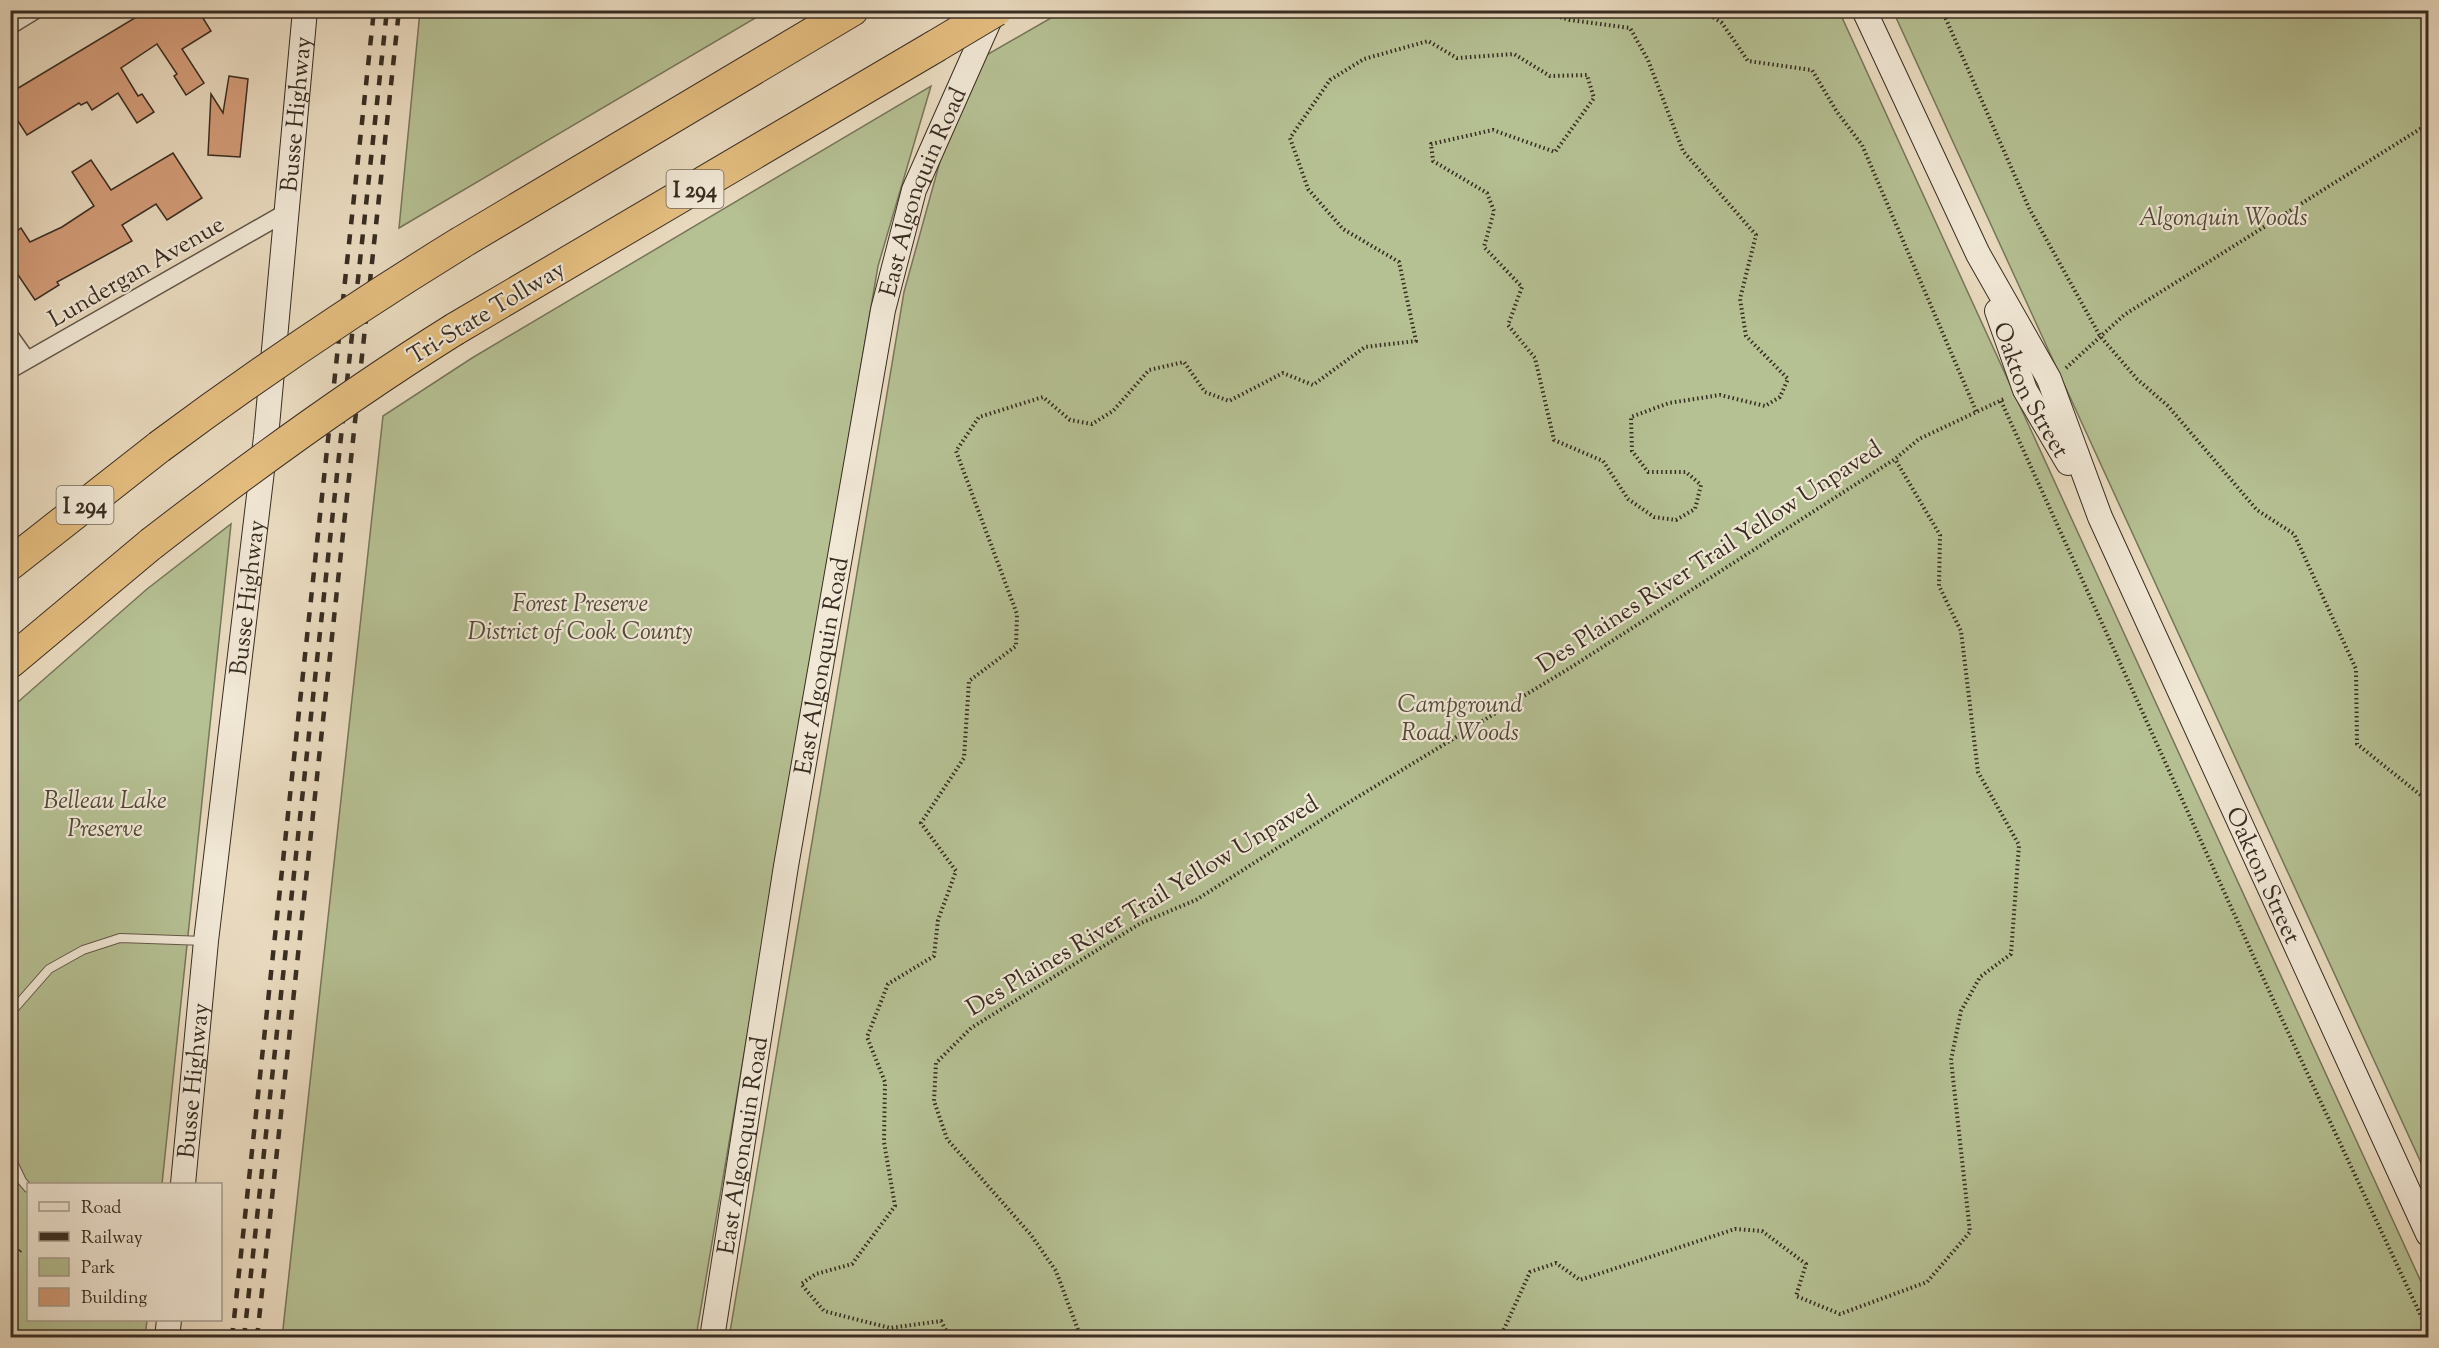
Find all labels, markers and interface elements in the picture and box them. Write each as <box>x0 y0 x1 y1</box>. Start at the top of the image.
street label: Busse Highway <box>273 35 322 193</box>
street label: East Algonquin Road <box>872 82 977 300</box>
road number: I 294 <box>666 170 724 208</box>
park label: Algonquin Woods <box>2139 202 2307 236</box>
street label: Lundergan Avenue <box>43 209 231 337</box>
street label: Tri-State Tollway <box>402 253 572 374</box>
street label: Oakton Street <box>1983 318 2076 465</box>
street label: Des Plaines River Trail Yellow Unpaved <box>1531 433 1890 682</box>
road number: I 294 <box>56 486 113 524</box>
street label: Busse Highway <box>223 518 275 677</box>
street label: East Algonquin Road <box>787 554 859 777</box>
park label: Forest Preserve District of Cook County <box>467 588 693 650</box>
park label: Campground Road Woods <box>1398 689 1523 751</box>
park label: Belleau Lake Preserve <box>43 785 167 847</box>
street label: Des Plaines River Trail Yellow Unpaved <box>960 787 1326 1026</box>
street label: Oakton Street <box>2216 802 2308 950</box>
street label: Busse Highway <box>171 1001 219 1160</box>
street label: East Algonquin Road <box>710 1034 778 1257</box>
legend <box>27 1183 222 1321</box>
text: Road <box>81 1196 121 1222</box>
text: Railway <box>81 1226 143 1252</box>
text: Park <box>81 1256 116 1282</box>
text: Building <box>81 1286 147 1312</box>

